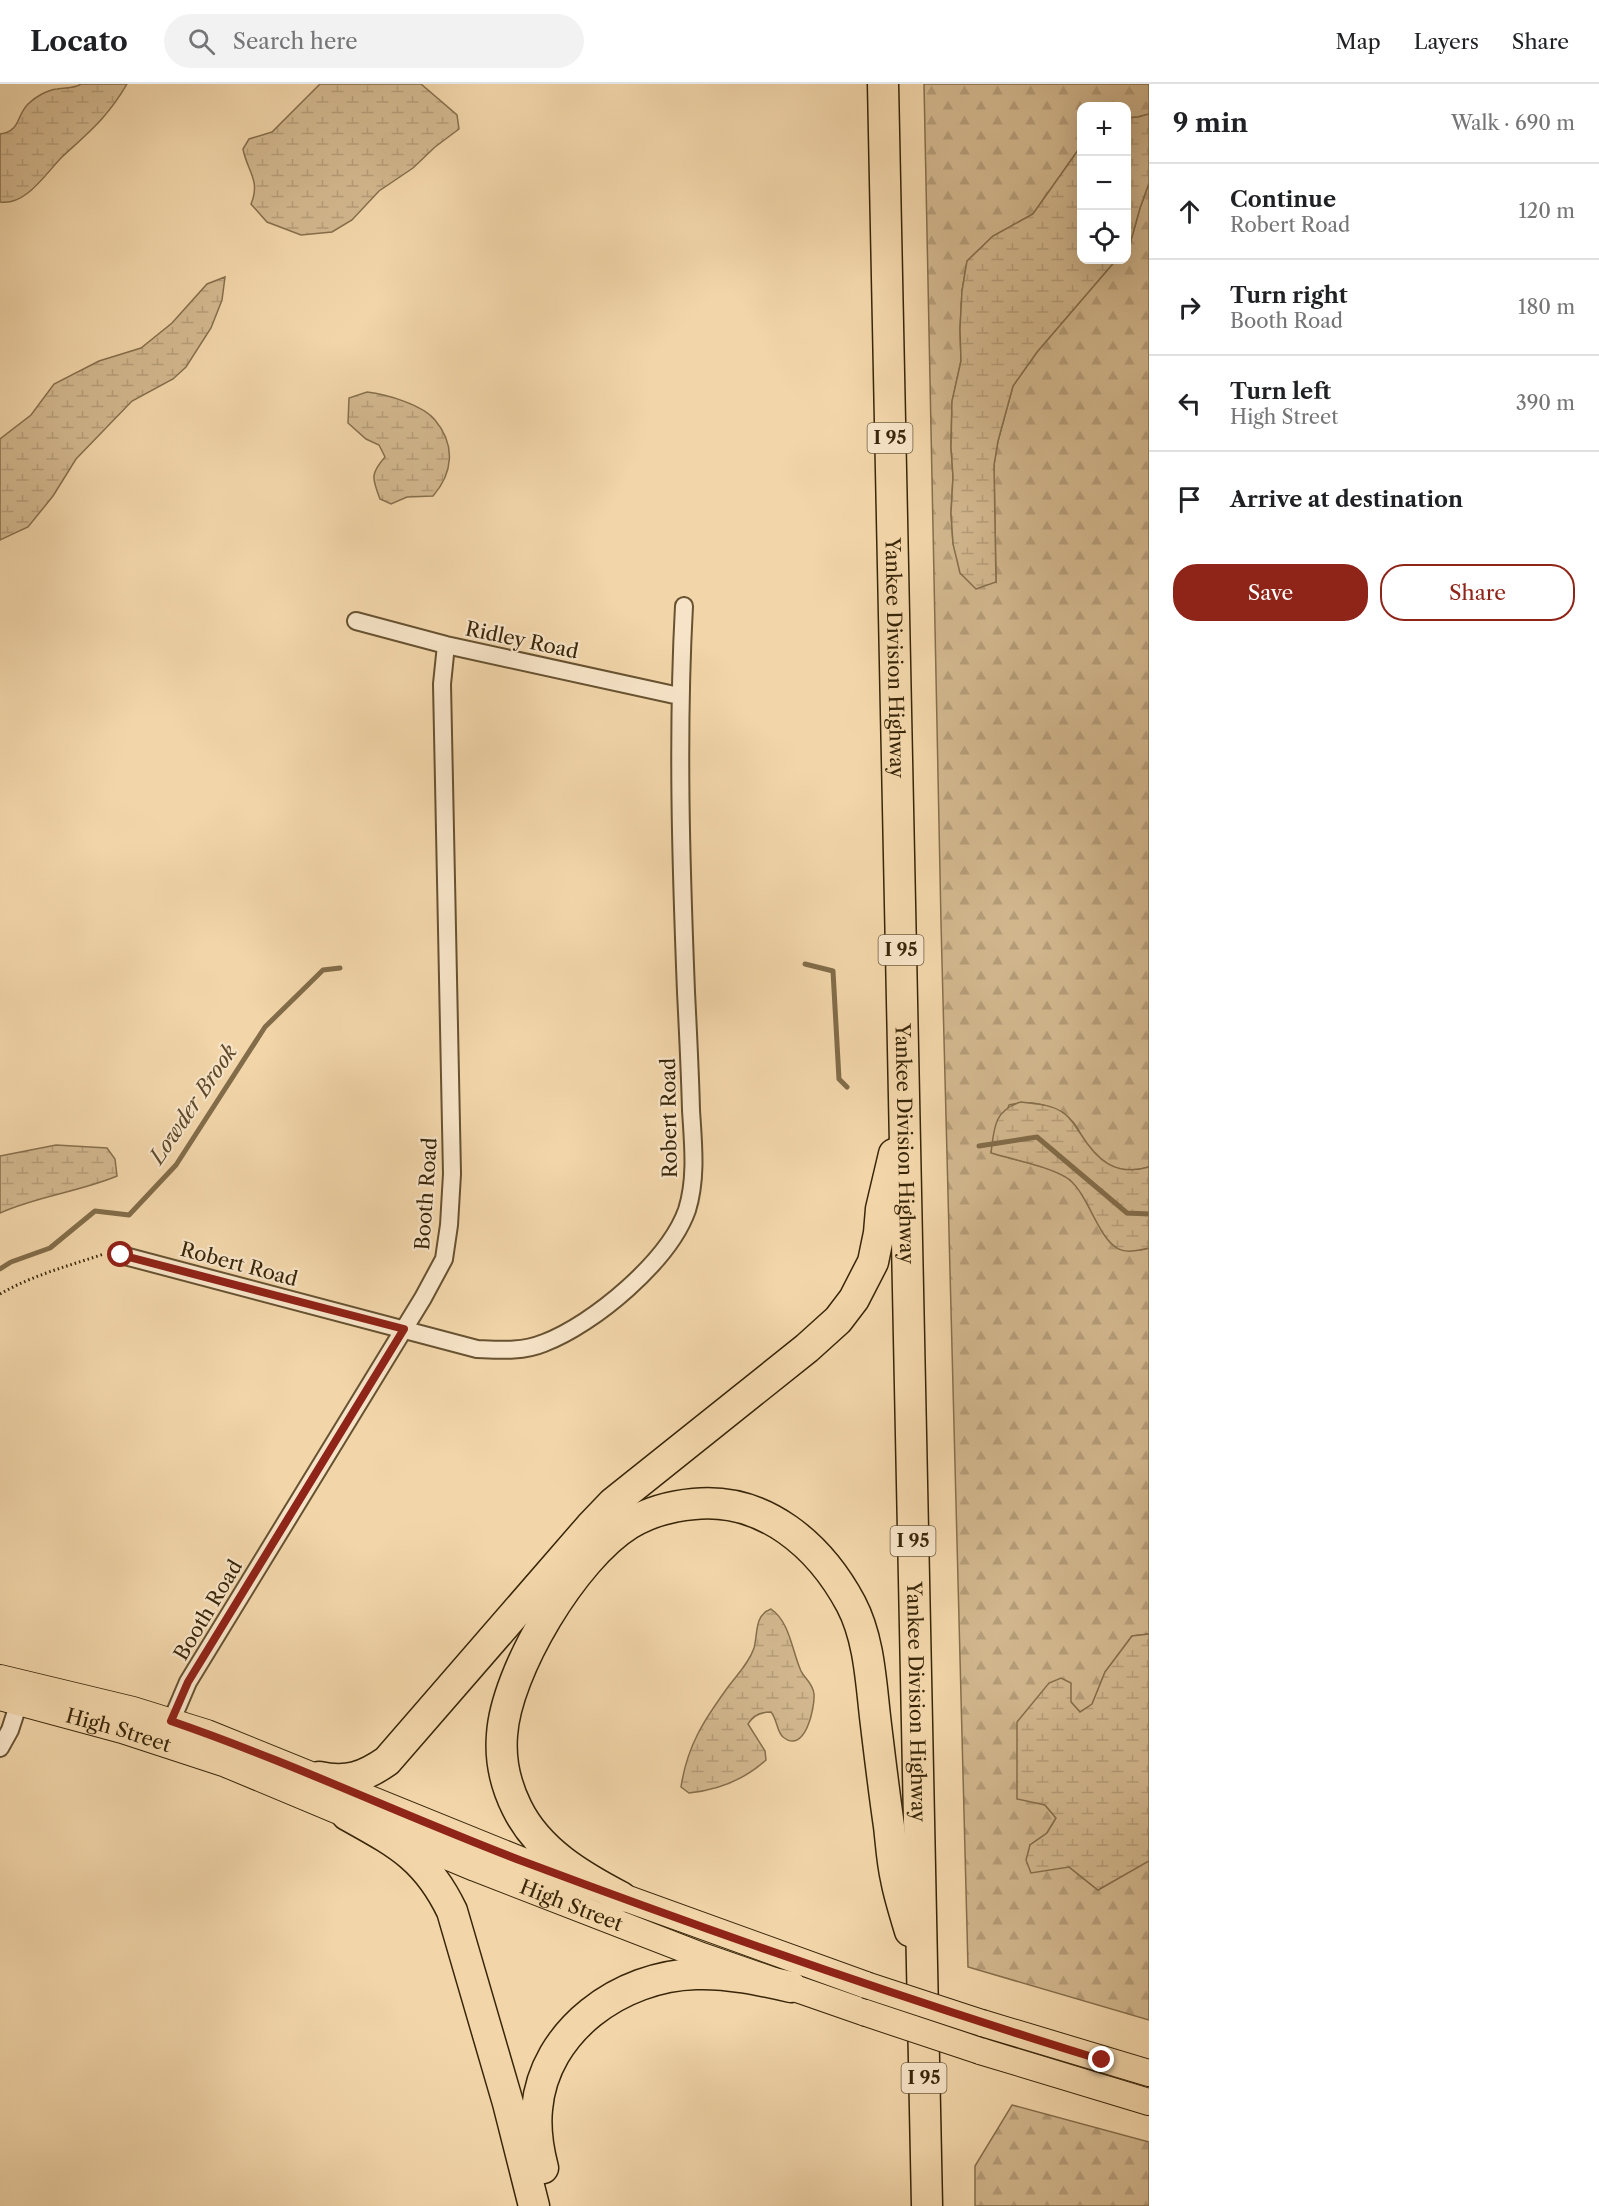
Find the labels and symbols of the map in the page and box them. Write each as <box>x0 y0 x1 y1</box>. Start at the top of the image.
road number: I 95 <box>868 423 912 453</box>
street label: Yankee Division Highway <box>880 536 909 779</box>
street label: Ridley Road <box>463 616 581 664</box>
road number: I 95 <box>878 935 924 965</box>
street label: Yankee Division Highway <box>890 1022 919 1265</box>
water label: Lowder Brook <box>143 1040 242 1170</box>
street label: Robert Road <box>656 1058 682 1178</box>
street label: Booth Road <box>410 1137 442 1251</box>
street label: Robert Road <box>178 1237 300 1291</box>
route start <box>107 1241 133 1267</box>
road number: I 95 <box>890 1526 936 1556</box>
street label: Booth Road <box>169 1555 247 1665</box>
street label: Yankee Division Highway <box>902 1580 931 1823</box>
street label: High Street <box>63 1703 174 1757</box>
street label: High Street <box>516 1875 626 1936</box>
route end <box>1088 2046 1114 2072</box>
road number: I 95 <box>902 2063 946 2093</box>

